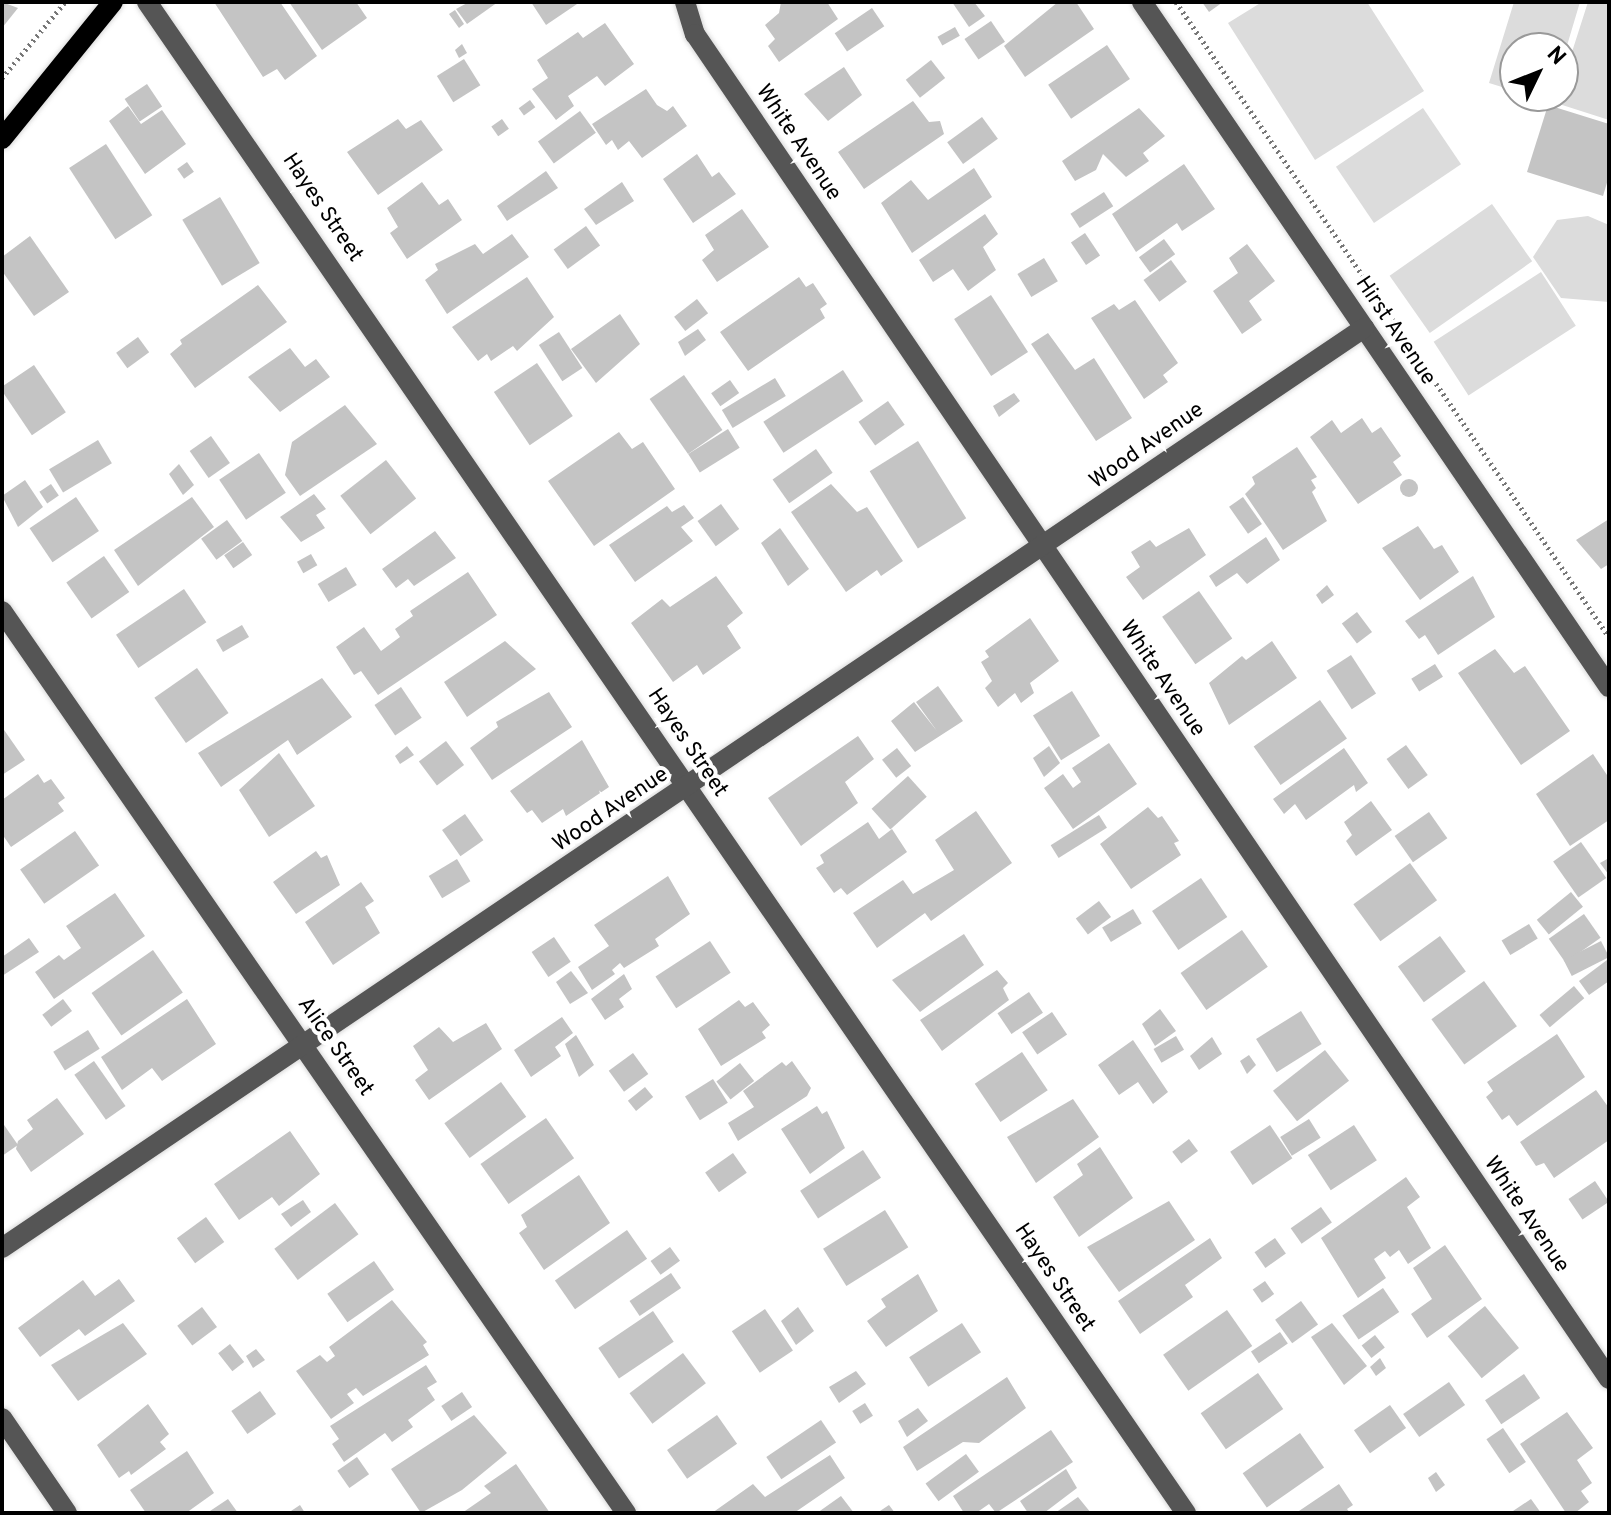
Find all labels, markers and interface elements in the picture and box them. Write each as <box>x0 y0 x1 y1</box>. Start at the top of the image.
north arrow <box>1499 32 1579 112</box>
text: N <box>1540 42 1571 72</box>
street label: White Avenue <box>749 80 847 206</box>
street label: Hayes Street <box>276 149 368 267</box>
street label: Hirst Avenue <box>1349 271 1441 391</box>
street label: Wood Avenue <box>1084 397 1210 495</box>
street label: White Avenue <box>1113 616 1211 742</box>
street label: Hayes Street <box>641 684 733 802</box>
street label: Wood Avenue <box>548 761 674 859</box>
street label: Alice Street <box>291 992 379 1102</box>
street label: White Avenue <box>1477 1152 1575 1278</box>
street label: Hayes Street <box>1008 1219 1100 1337</box>

